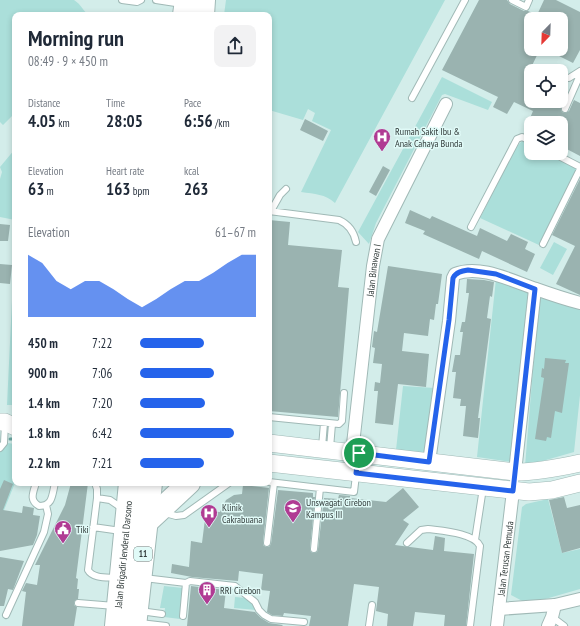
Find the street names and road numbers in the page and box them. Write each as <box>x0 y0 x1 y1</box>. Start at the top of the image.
street label: Jalan Binawan I <box>363 243 384 298</box>
street label: Jalan Brigadir Jenderal Darsono <box>112 500 135 610</box>
street label: Jalan Terusan Pemuda <box>495 520 516 598</box>
road number: 11 <box>134 547 152 561</box>

